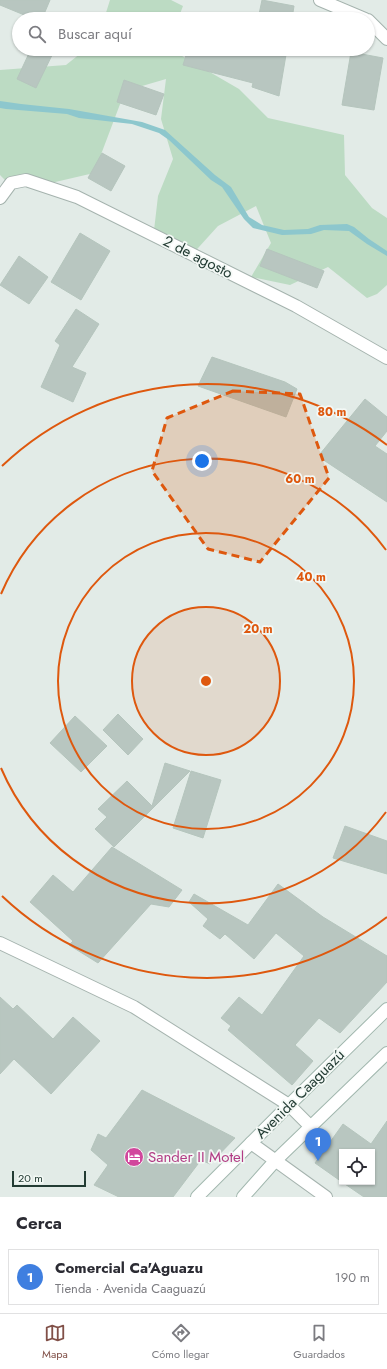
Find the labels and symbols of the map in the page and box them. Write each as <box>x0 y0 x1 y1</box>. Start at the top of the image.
street label: 2 de agosto <box>159 230 237 284</box>
text: 80 m <box>318 403 347 421</box>
your location <box>192 451 212 471</box>
text: 60 m <box>285 470 315 488</box>
text: 40 m <box>296 568 326 586</box>
text: 20 m <box>243 620 273 638</box>
centre of rings <box>199 674 213 688</box>
street label: Avenida Caaguazú <box>250 1044 350 1144</box>
pin: 1 <box>305 1128 331 1161</box>
hotel icon: Sander II Motel <box>123 1146 145 1168</box>
place label: Sander II Motel <box>148 1146 244 1168</box>
scale bar <box>12 1169 86 1188</box>

